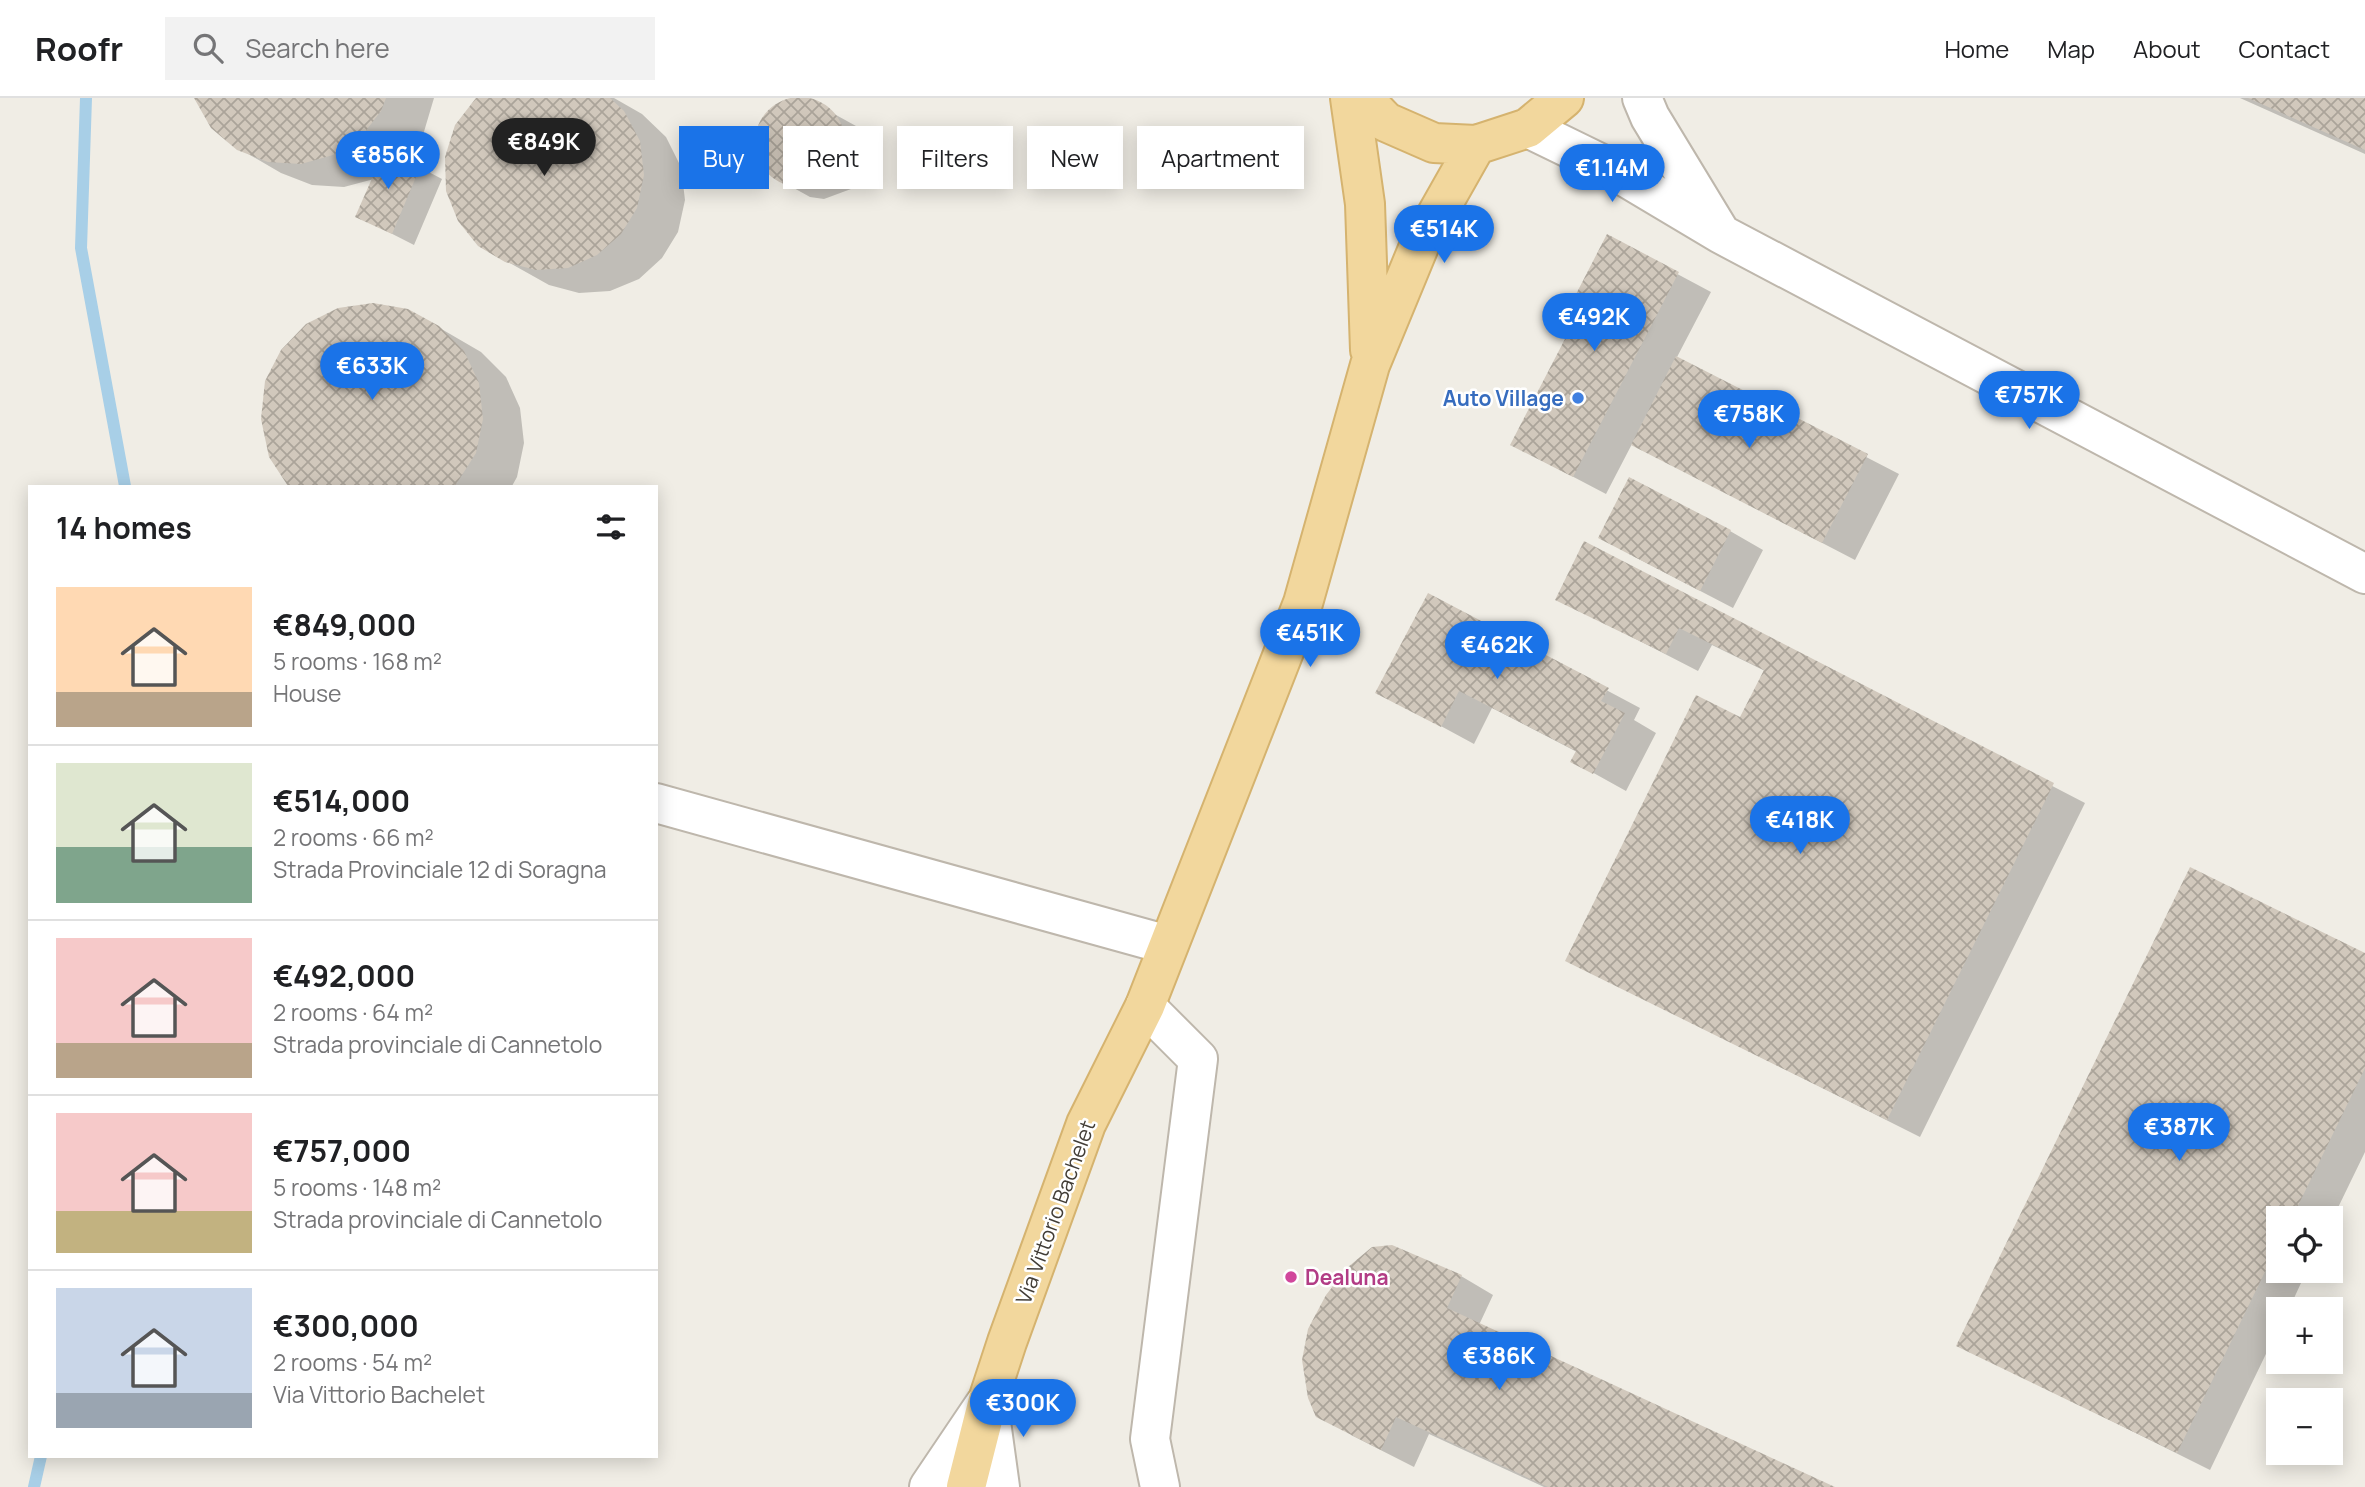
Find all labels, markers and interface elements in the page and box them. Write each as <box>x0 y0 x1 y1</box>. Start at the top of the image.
search box <box>165 17 655 80</box>
text: Roofr <box>35 26 123 71</box>
icon: search <box>189 29 227 67</box>
text: Search here <box>245 30 390 66</box>
text: Home <box>1944 32 2009 65</box>
text: Map <box>2047 32 2095 65</box>
text: About <box>2133 32 2201 65</box>
text: Contact <box>2239 32 2330 65</box>
pin: €849K <box>495 118 593 178</box>
text: €849K <box>508 125 580 157</box>
chip: Buy <box>679 126 769 189</box>
chip: Rent <box>783 126 883 189</box>
chip: Filters <box>897 126 1013 189</box>
chip: New <box>1027 126 1123 189</box>
chip: Apartment <box>1137 126 1304 189</box>
pin: €856K <box>339 132 437 191</box>
text: €856K <box>352 138 424 170</box>
pin: €1.14M <box>1555 144 1669 204</box>
text: €1.14M <box>1576 151 1648 183</box>
pin: €514K <box>1395 206 1493 265</box>
text: €514K <box>1410 212 1478 244</box>
pin: €492K <box>1545 294 1643 353</box>
text: €492K <box>1558 300 1630 332</box>
pin: €633K <box>323 342 421 402</box>
text: €633K <box>336 349 408 381</box>
pin: €757K <box>1980 372 2078 431</box>
text: €757K <box>1995 378 2063 410</box>
place label: Auto Village <box>1443 384 1564 412</box>
marker: Auto Village <box>1570 390 1586 406</box>
pin: €758K <box>1700 390 1798 450</box>
text: €758K <box>1714 397 1784 429</box>
text: 14 homes <box>56 507 192 548</box>
icon: filters <box>592 508 630 546</box>
text: €849,000 <box>273 604 416 645</box>
pin: €451K <box>1261 610 1359 669</box>
icon: home <box>112 615 196 699</box>
text: €451K <box>1276 616 1344 648</box>
pin: €462K <box>1448 622 1546 681</box>
text: €462K <box>1461 628 1533 660</box>
text: 5 rooms · 168 m² <box>273 645 442 677</box>
text: House <box>273 677 342 709</box>
text: €514,000 <box>273 780 410 821</box>
icon: home <box>112 791 196 875</box>
pin: €418K <box>1751 796 1849 856</box>
text: €418K <box>1766 803 1834 835</box>
text: 2 rooms · 66 m² <box>273 821 434 853</box>
text: Strada Provinciale 12 di Soragna <box>273 853 606 885</box>
text: €492,000 <box>273 955 415 996</box>
icon: home <box>112 966 196 1050</box>
text: 2 rooms · 64 m² <box>273 996 433 1028</box>
text: Strada provinciale di Cannetolo <box>273 1028 602 1060</box>
pin: €387K <box>2130 1104 2228 1163</box>
text: €387K <box>2144 1110 2214 1142</box>
street label: Via Vittorio Bachelet <box>1009 1116 1101 1308</box>
text: €757,000 <box>273 1130 411 1171</box>
icon: home <box>112 1141 196 1225</box>
text: 5 rooms · 148 m² <box>273 1171 441 1203</box>
text: Strada provinciale di Cannetolo <box>273 1203 602 1235</box>
map controls <box>2266 1206 2343 1465</box>
button: locate <box>2266 1206 2343 1283</box>
place label: Dealuna <box>1305 1263 1389 1291</box>
marker: Dealuna <box>1283 1269 1299 1285</box>
button: + <box>2266 1297 2343 1374</box>
text: €300,000 <box>273 1305 419 1346</box>
icon: home <box>112 1316 196 1400</box>
pin: €386K <box>1450 1332 1548 1392</box>
text: €386K <box>1463 1339 1535 1371</box>
text: 2 rooms · 54 m² <box>273 1346 432 1378</box>
text: Via Vittorio Bachelet <box>273 1378 485 1410</box>
pin: €300K <box>974 1380 1072 1439</box>
text: €300K <box>986 1386 1060 1418</box>
button: − <box>2266 1388 2343 1465</box>

